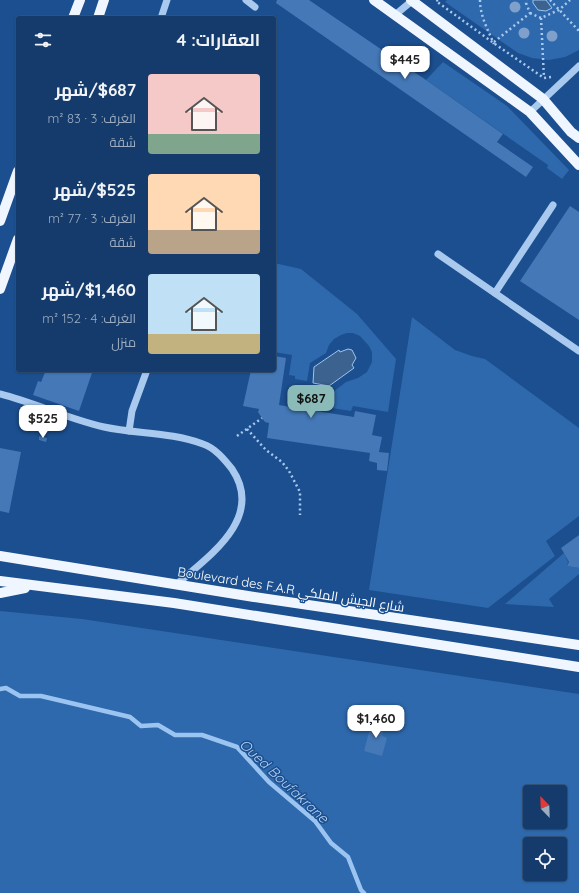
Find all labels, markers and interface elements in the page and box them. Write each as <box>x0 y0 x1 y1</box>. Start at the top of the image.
icon: filters <box>32 29 54 51</box>
text: العقارات: 4 <box>176 29 260 50</box>
pin: $445 <box>381 46 429 80</box>
text: $445 <box>390 51 420 67</box>
text: $687/شهر <box>55 79 136 100</box>
icon: home <box>180 90 228 138</box>
text: الغرف: 3 · 83 m² <box>48 110 136 126</box>
text: شقة <box>109 134 136 150</box>
text: $525/شهر <box>54 179 136 200</box>
icon: home <box>180 190 228 238</box>
text: الغرف: 3 · 77 m² <box>48 210 136 226</box>
text: شقة <box>109 234 136 250</box>
text: $1,460/شهر <box>42 279 136 300</box>
icon: home <box>180 290 228 338</box>
text: الغرف: 4 · 152 m² <box>42 310 136 326</box>
text: منزل <box>111 334 136 350</box>
pin: $687 <box>287 385 335 419</box>
text: $687 <box>296 390 326 406</box>
pin: $525 <box>19 405 67 439</box>
text: $525 <box>28 410 58 426</box>
street label: Boulevard des F.A.R شارع الجيش الملكي <box>176 563 406 618</box>
pin: $1,460 <box>343 705 409 739</box>
text: $1,460 <box>356 710 396 726</box>
water label: Oued Boufakrane <box>236 735 333 828</box>
north arrow <box>523 785 567 829</box>
map controls <box>523 785 567 881</box>
button: locate <box>523 837 567 881</box>

